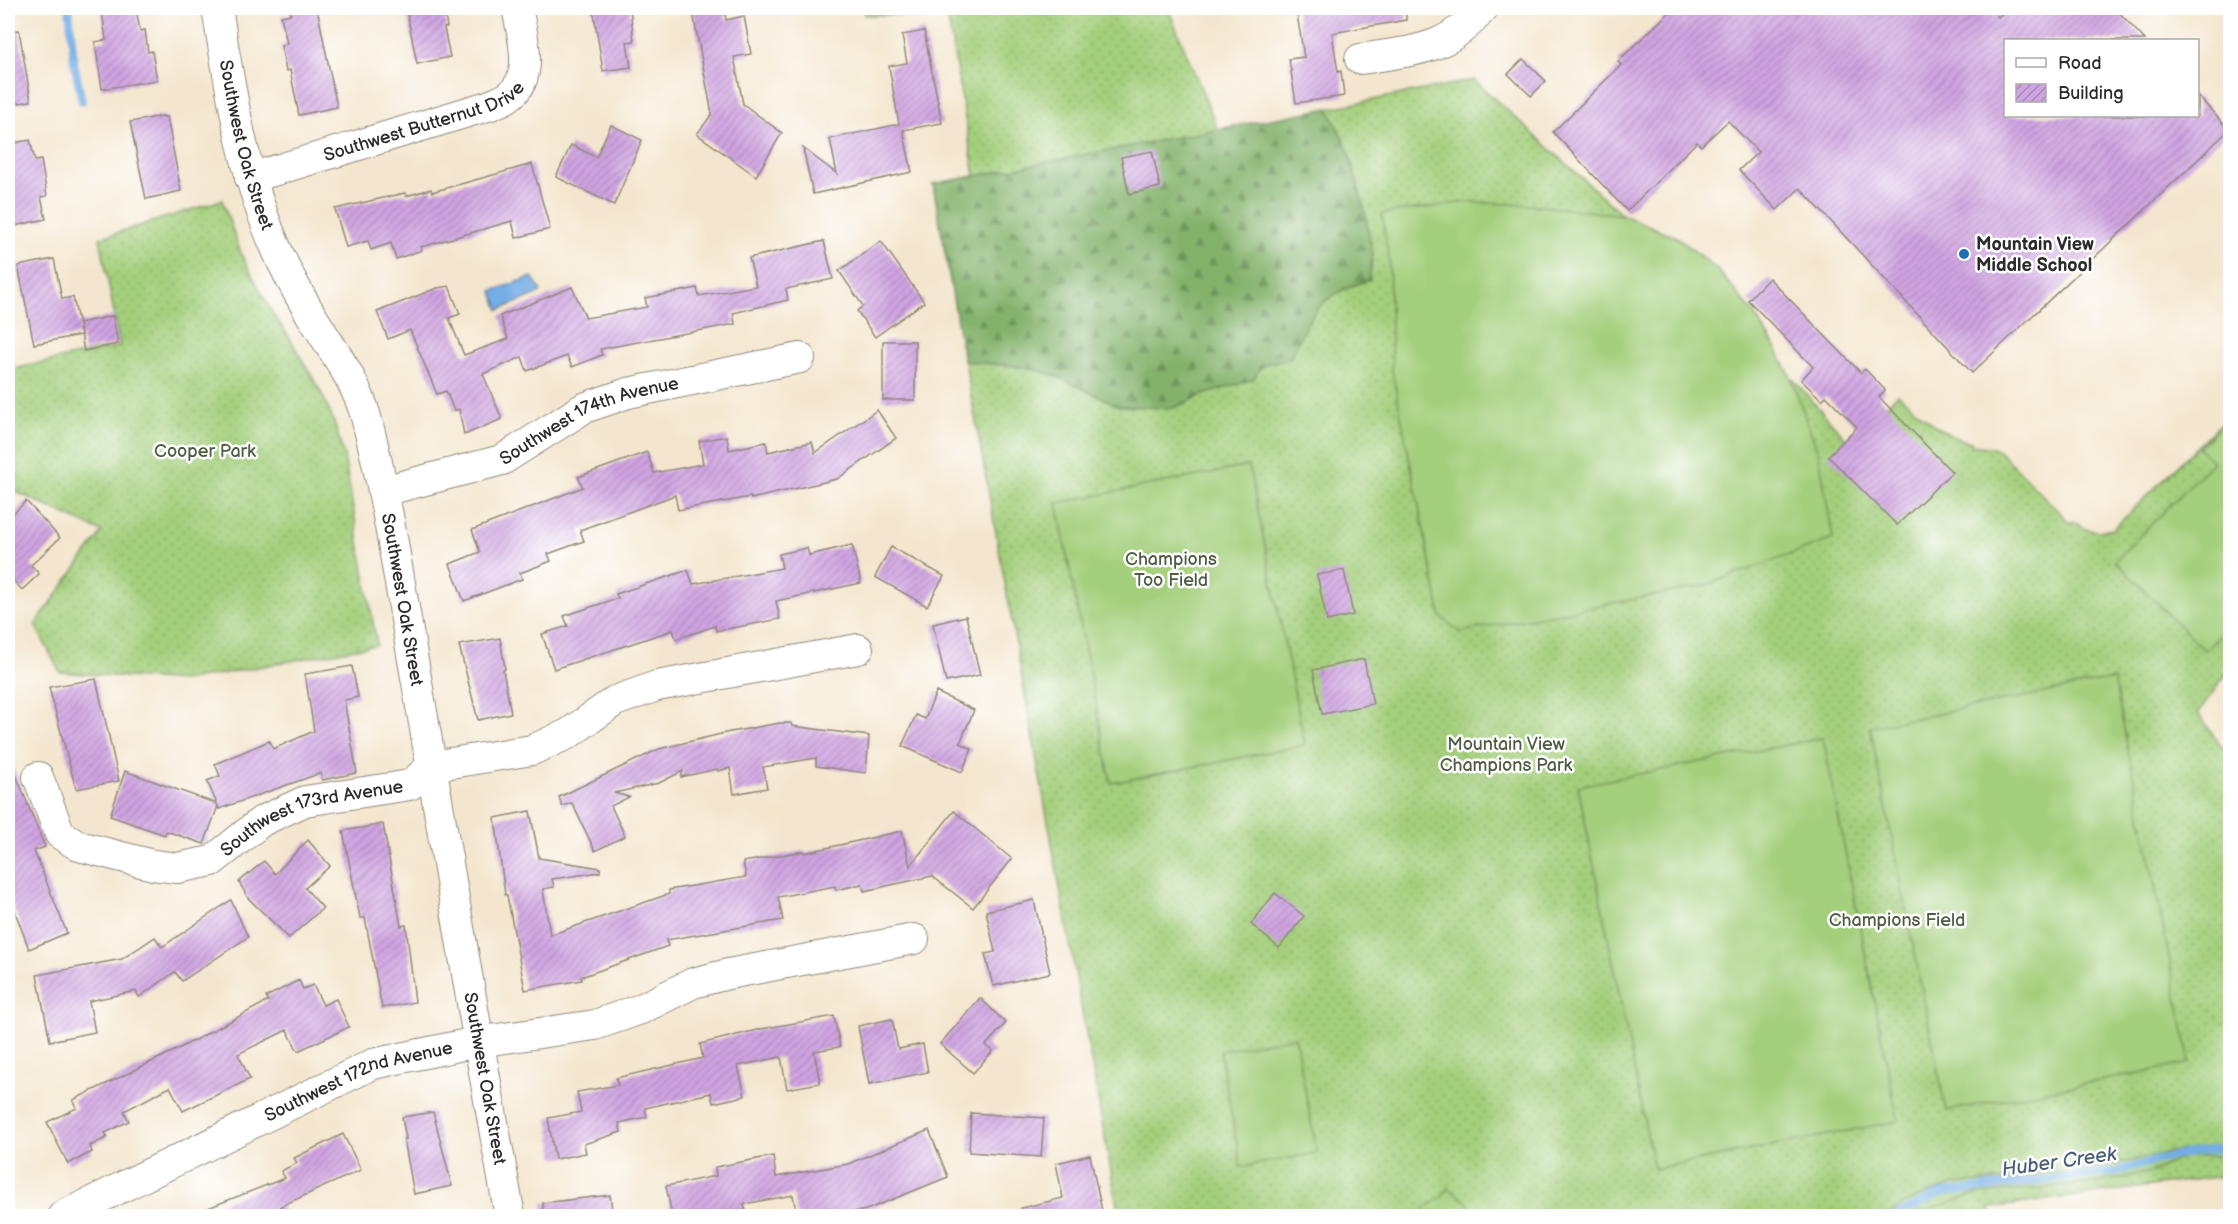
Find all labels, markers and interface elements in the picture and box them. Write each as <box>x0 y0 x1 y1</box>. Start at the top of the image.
legend <box>2004 39 2199 117</box>
text: Road <box>2058 53 2102 74</box>
street label: Southwest Oak Street <box>215 58 278 233</box>
street label: Southwest Butternut Drive <box>321 78 529 166</box>
text: Building <box>2058 83 2124 104</box>
place label: Mountain View Middle School <box>1976 234 2094 276</box>
marker: Mountain View Middle School <box>1957 247 1971 261</box>
street label: Southwest 174th Avenue <box>496 373 681 470</box>
park label: Cooper Park <box>154 441 256 462</box>
street label: Southwest Oak Street <box>377 512 427 688</box>
park label: Champions Too Field <box>1125 549 1217 591</box>
park label: Mountain View Champions Park <box>1440 734 1573 776</box>
street label: Southwest 173rd Avenue <box>216 776 405 861</box>
park label: Champions Field <box>1829 910 1965 931</box>
street label: Southwest Oak Street <box>459 991 510 1167</box>
street label: Southwest 172nd Avenue <box>261 1037 455 1126</box>
water label: Huber Creek <box>2000 1142 2119 1182</box>

